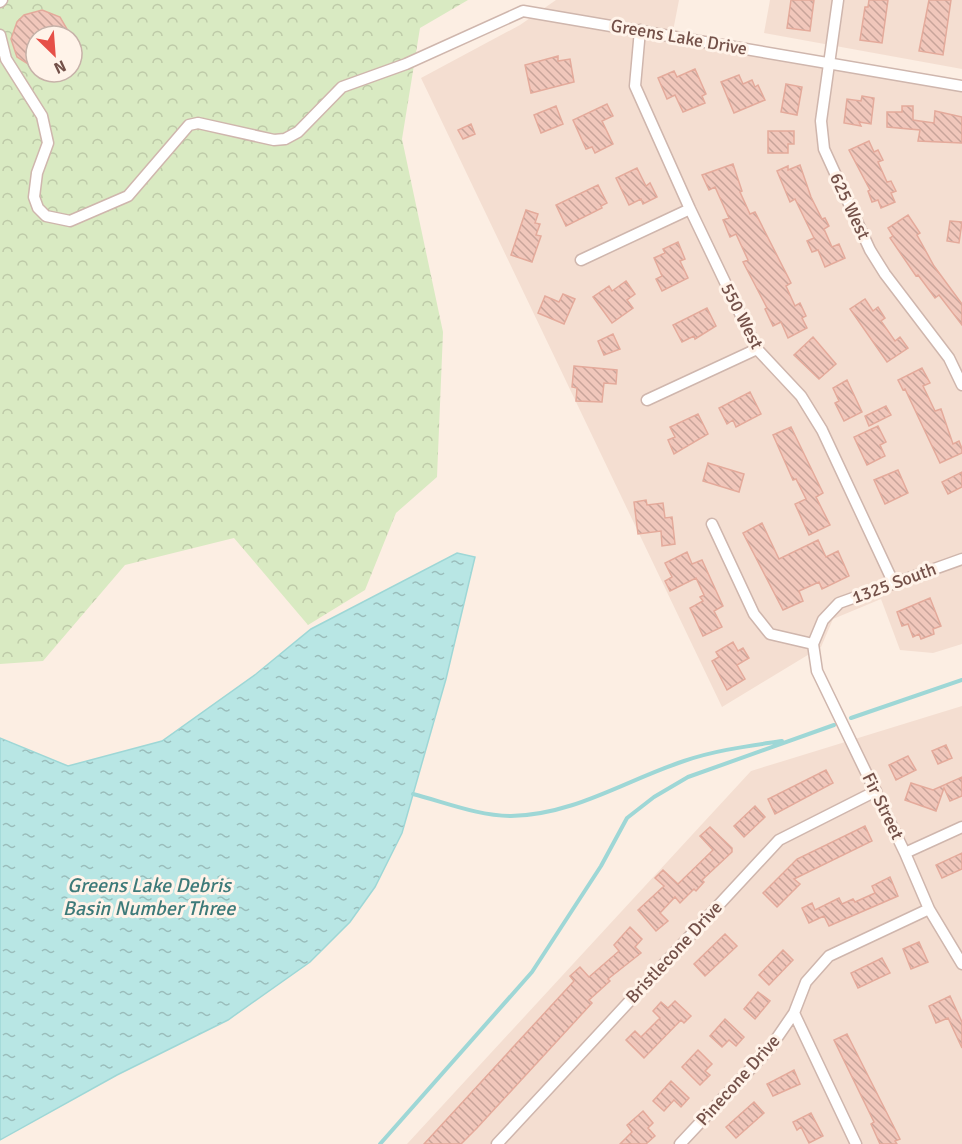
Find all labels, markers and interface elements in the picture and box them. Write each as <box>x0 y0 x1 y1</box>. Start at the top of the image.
street label: Greens Lake Drive <box>609 14 749 60</box>
north arrow <box>24 24 84 84</box>
text: N <box>51 55 69 78</box>
street label: 625 West <box>825 169 875 243</box>
street label: 550 West <box>716 279 768 353</box>
street label: 1325 South <box>849 558 939 608</box>
street label: Fir Street <box>857 769 909 843</box>
water label: Greens Lake Debris Basin Number Three <box>63 873 236 921</box>
street label: Bristlecone Drive <box>621 896 727 1008</box>
street label: Pinecone Drive <box>691 1030 785 1130</box>

